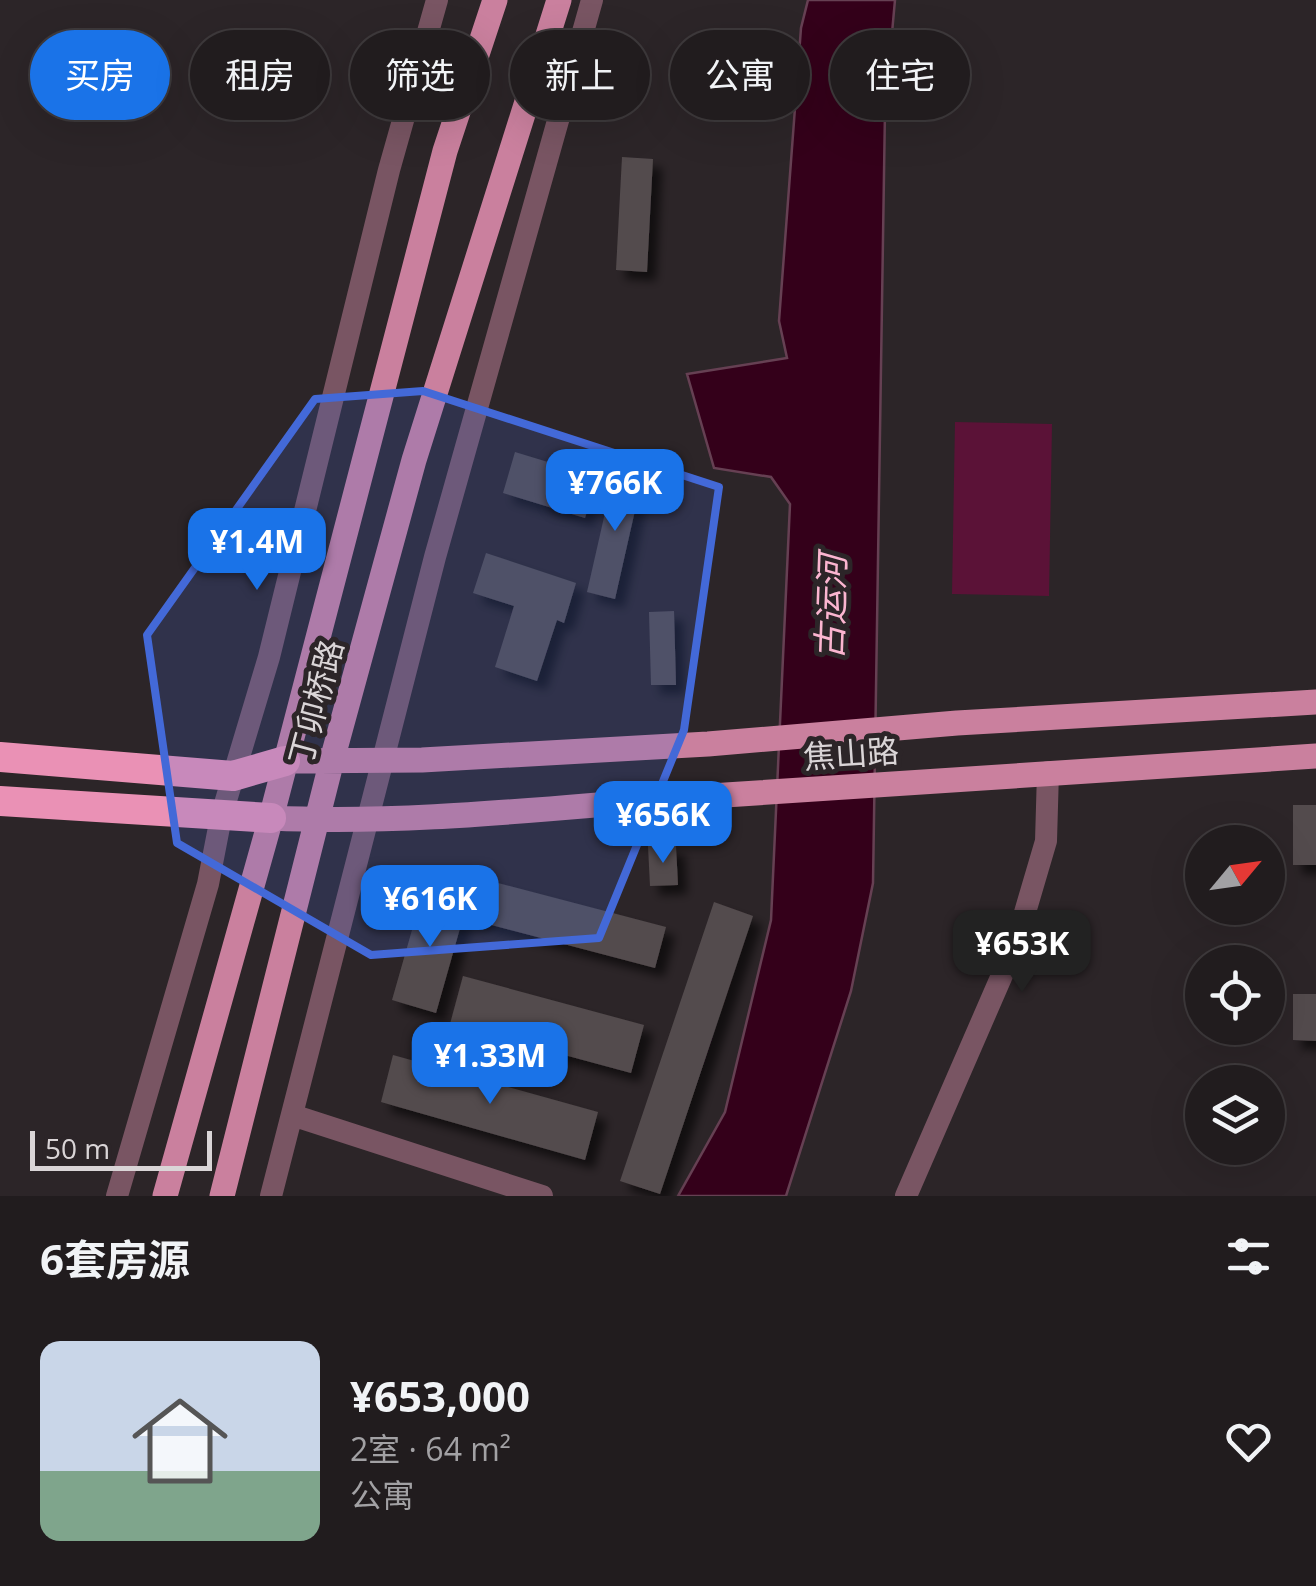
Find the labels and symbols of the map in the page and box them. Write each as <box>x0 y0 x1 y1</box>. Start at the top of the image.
pin: ¥766K <box>545 449 685 534</box>
pin: ¥1.4M <box>187 508 327 593</box>
water label: 古运河 <box>805 548 856 660</box>
street label: 丁卯桥路 <box>278 635 352 769</box>
street label: 焦山路 <box>802 728 900 778</box>
pin: ¥656K <box>593 781 733 866</box>
north arrow <box>1185 825 1285 925</box>
pin: ¥616K <box>360 865 500 950</box>
pin: ¥653K <box>952 910 1092 995</box>
pin: ¥1.33M <box>409 1022 571 1107</box>
scale bar <box>30 1126 212 1170</box>

